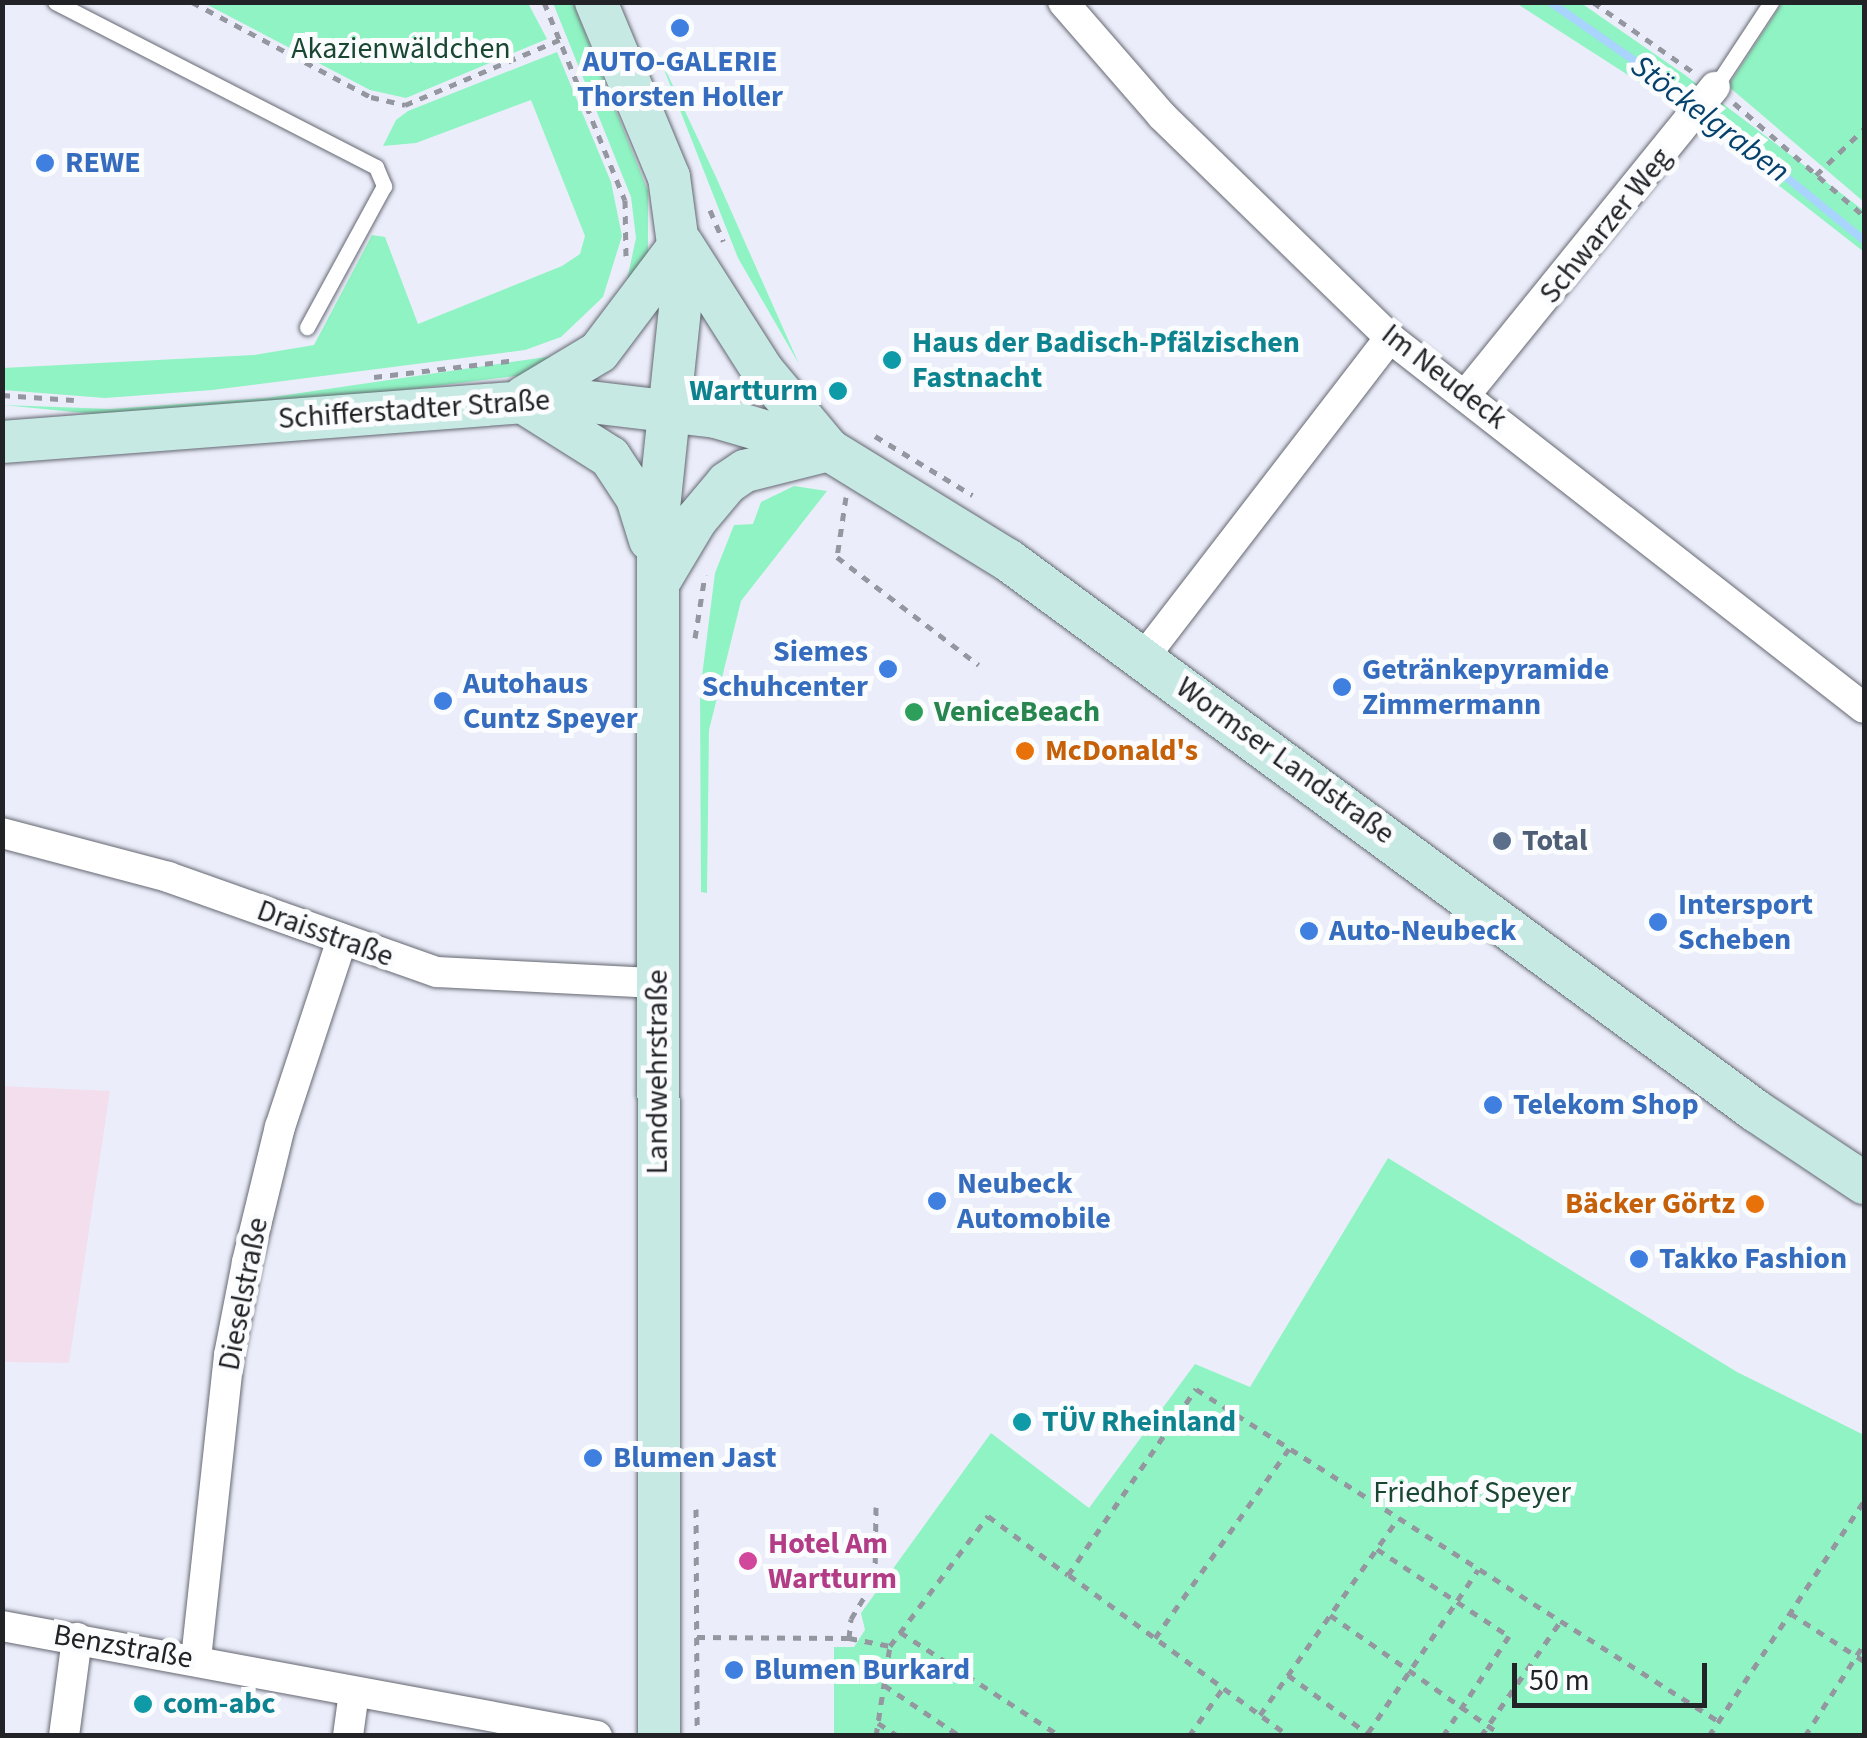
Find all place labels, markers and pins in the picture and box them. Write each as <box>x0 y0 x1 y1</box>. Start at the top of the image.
marker: AUTO-GALERIE Thorsten Holler <box>669 17 691 39</box>
place label: AUTO-GALERIE Thorsten Holler <box>577 44 783 114</box>
place label: REWE <box>65 145 141 181</box>
marker: REWE <box>34 152 56 174</box>
place label: Haus der Badisch-Pfälzischen Fastnacht <box>912 325 1300 396</box>
marker: Haus der Badisch-Pfälzischen Fastnacht <box>881 349 903 371</box>
place label: Wartturm <box>689 373 818 409</box>
marker: Wartturm <box>827 380 849 402</box>
place label: Siemes Schuhcenter <box>702 634 868 704</box>
place label: Getränkepyramide Zimmermann <box>1362 652 1609 722</box>
marker: Siemes Schuhcenter <box>877 658 899 680</box>
place label: Autohaus Cuntz Speyer <box>463 666 638 736</box>
marker: Getränkepyramide Zimmermann <box>1331 676 1353 698</box>
marker: Autohaus Cuntz Speyer <box>432 690 454 712</box>
place label: VeniceBeach <box>934 694 1100 730</box>
marker: VeniceBeach <box>903 701 925 723</box>
place label: McDonald's <box>1045 733 1198 769</box>
marker: McDonald's <box>1014 740 1036 762</box>
place label: Total <box>1522 823 1588 859</box>
marker: Total <box>1491 830 1513 852</box>
place label: Intersport Scheben <box>1678 887 1813 958</box>
marker: Intersport Scheben <box>1647 911 1669 933</box>
place label: Auto-Neubeck <box>1329 913 1517 949</box>
marker: Auto-Neubeck <box>1298 920 1320 942</box>
place label: Telekom Shop <box>1513 1087 1699 1123</box>
marker: Telekom Shop <box>1482 1094 1504 1116</box>
place label: Neubeck Automobile <box>957 1166 1111 1236</box>
place label: Bäcker Görtz <box>1565 1186 1735 1222</box>
marker: Neubeck Automobile <box>926 1190 948 1212</box>
marker: Bäcker Görtz <box>1744 1193 1766 1215</box>
place label: Takko Fashion <box>1659 1241 1847 1277</box>
marker: Takko Fashion <box>1628 1248 1650 1270</box>
place label: TÜV Rheinland <box>1042 1404 1236 1440</box>
marker: TÜV Rheinland <box>1011 1411 1033 1433</box>
place label: Blumen Jast <box>613 1440 776 1476</box>
marker: Blumen Jast <box>582 1447 604 1469</box>
place label: Hotel Am Wartturm <box>768 1526 897 1596</box>
marker: Hotel Am Wartturm <box>737 1550 759 1572</box>
place label: Blumen Burkard <box>754 1652 970 1688</box>
marker: Blumen Burkard <box>723 1659 745 1681</box>
place label: com-abc <box>163 1686 276 1722</box>
marker: com-abc <box>132 1693 154 1715</box>

